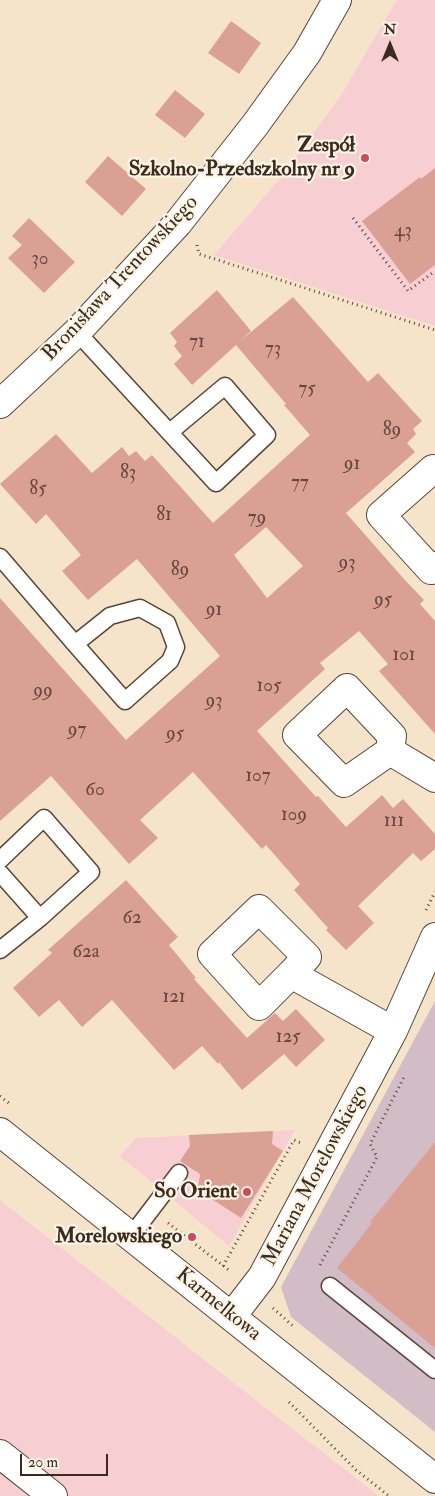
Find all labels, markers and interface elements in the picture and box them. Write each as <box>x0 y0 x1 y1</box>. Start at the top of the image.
north arrow <box>365 20 415 70</box>
text: N <box>384 21 396 38</box>
place label: Zespół Szkolno-Przedszkolny nr 9 <box>129 133 355 183</box>
marker: Zespół Szkolno-Przedszkolny nr 9 <box>359 152 371 164</box>
street label: Bronisława Trentowskiego <box>38 191 204 367</box>
house number: 43 <box>394 221 412 243</box>
house number: 30 <box>31 249 49 271</box>
house number: 71 <box>189 332 205 354</box>
house number: 73 <box>265 339 281 361</box>
house number: 75 <box>298 379 316 401</box>
house number: 89 <box>383 420 401 442</box>
house number: 91 <box>344 454 360 476</box>
house number: 83 <box>120 463 136 485</box>
house number: 77 <box>291 473 309 495</box>
house number: 85 <box>29 479 47 501</box>
house number: 81 <box>156 505 172 527</box>
house number: 79 <box>248 508 266 530</box>
house number: 93 <box>338 553 356 575</box>
house number: 89 <box>171 560 189 582</box>
house number: 95 <box>374 590 392 612</box>
house number: 91 <box>206 600 222 622</box>
house number: 101 <box>392 645 416 667</box>
house number: 105 <box>257 676 281 698</box>
house number: 99 <box>33 681 53 703</box>
house number: 93 <box>205 691 223 713</box>
house number: 97 <box>68 720 86 742</box>
house number: 95 <box>166 724 184 746</box>
house number: 107 <box>245 766 271 788</box>
house number: 60 <box>85 780 105 802</box>
house number: 109 <box>281 805 307 827</box>
house number: 111 <box>384 811 404 833</box>
house number: 62 <box>122 908 142 930</box>
house number: 62a <box>72 942 100 964</box>
house number: 121 <box>162 987 186 1009</box>
house number: 125 <box>276 1027 300 1049</box>
street label: Mariana Morelowskiego <box>258 1081 374 1271</box>
place label: So Orient <box>154 1179 237 1205</box>
marker: So Orient <box>241 1186 253 1198</box>
place label: Morelowskiego <box>55 1224 182 1250</box>
marker: Morelowskiego <box>186 1231 198 1243</box>
street label: Karmelkowa <box>170 1263 266 1347</box>
scale bar <box>22 1444 110 1476</box>
text: 20 m <box>28 1453 58 1472</box>

